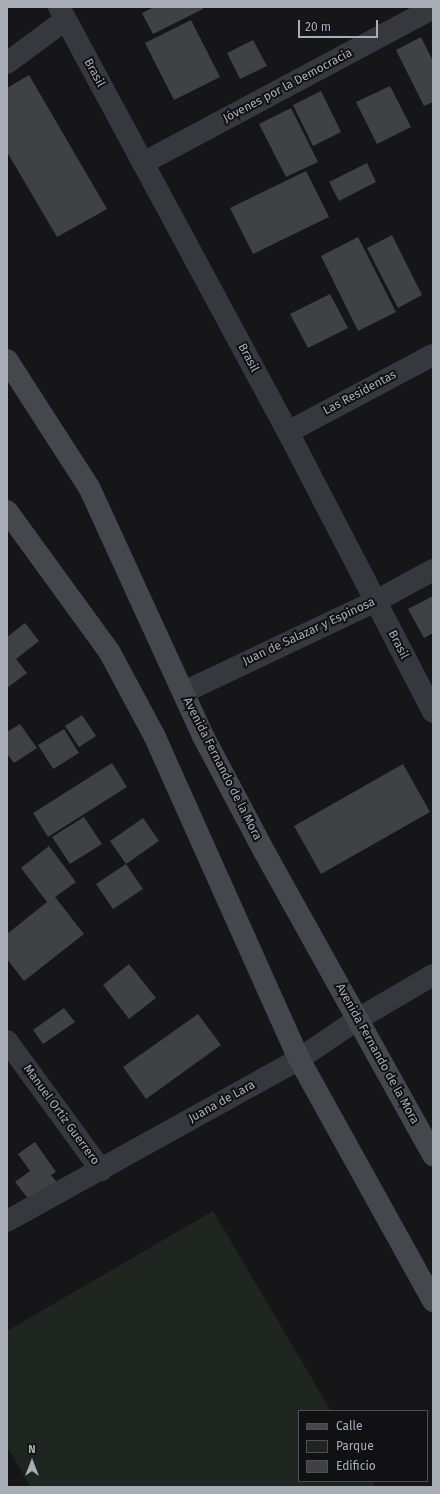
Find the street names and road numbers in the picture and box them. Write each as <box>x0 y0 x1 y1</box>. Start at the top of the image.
street label: Jóvenes por la Democracia <box>221 46 355 126</box>
street label: Brasil <box>80 56 108 90</box>
street label: Brasil <box>235 341 261 375</box>
street label: Las Residentas <box>321 368 399 418</box>
street label: Juan de Salazar y Espinosa <box>241 595 377 669</box>
street label: Brasil <box>385 628 411 662</box>
street label: Avenida Fernando de la Mora <box>180 695 264 843</box>
street label: Avenida Fernando de la Mora <box>332 981 422 1127</box>
street label: Manuel Ortiz Guerrero <box>20 1062 102 1168</box>
street label: Juana de Lara <box>186 1078 258 1126</box>

